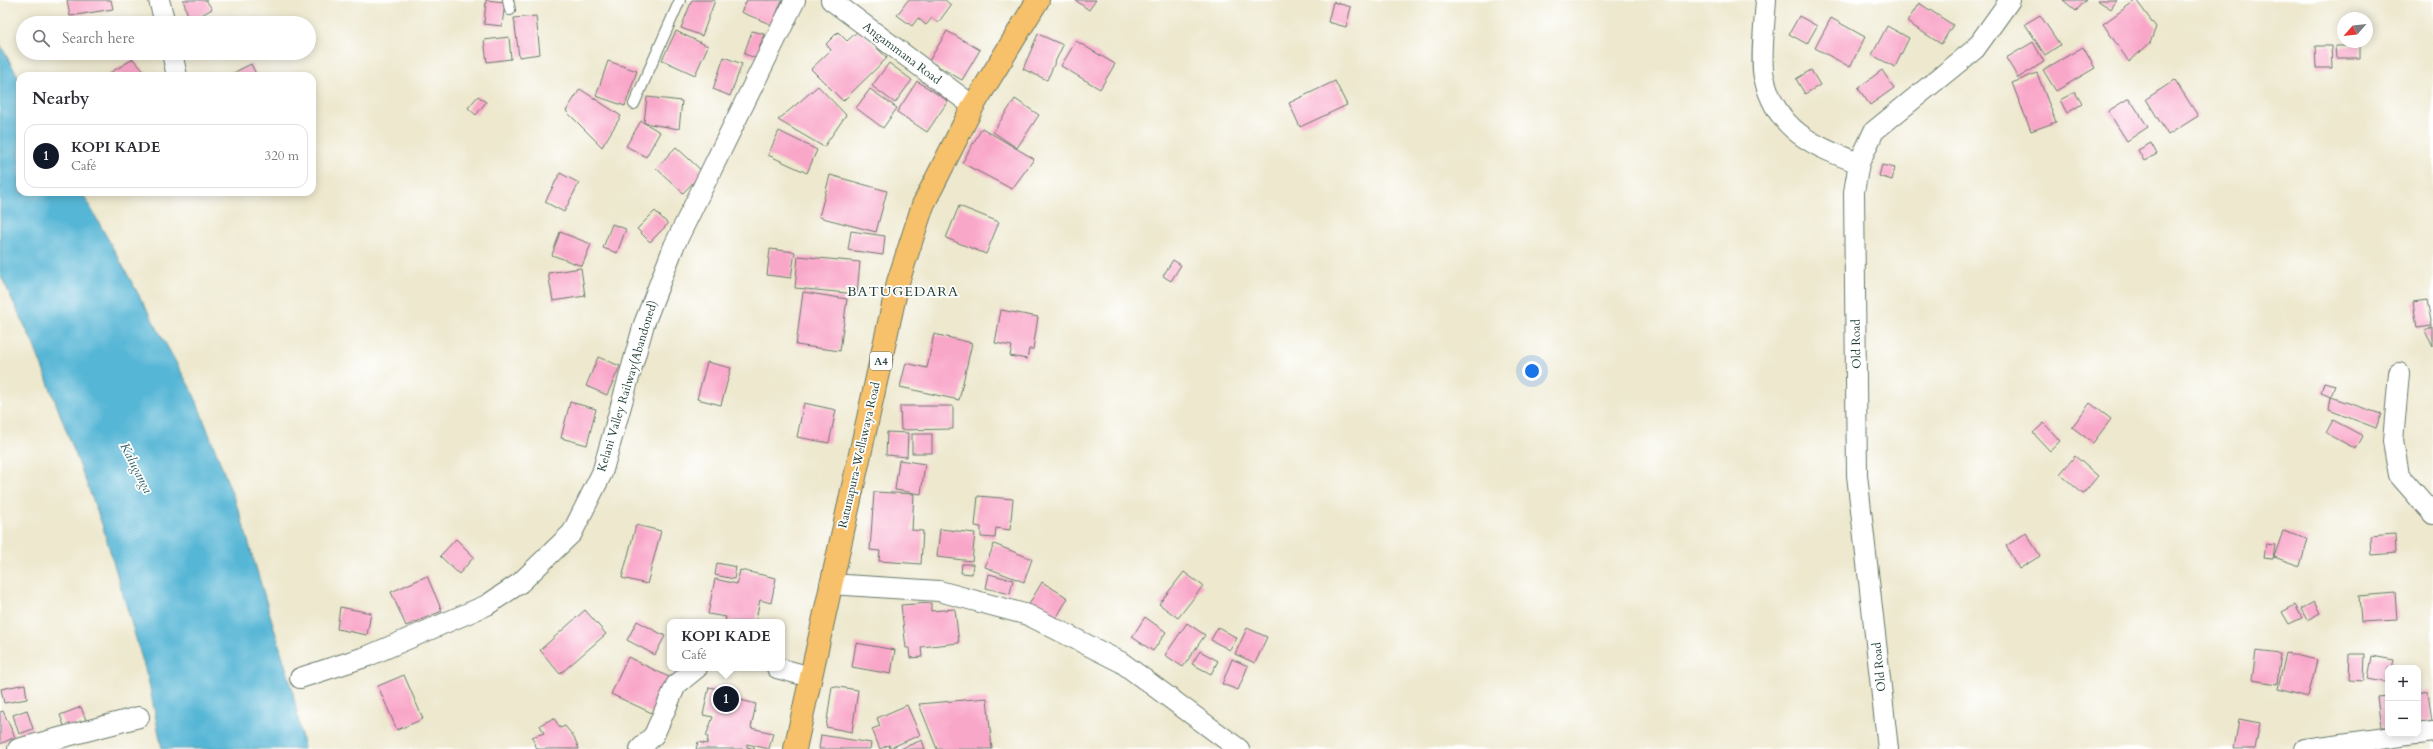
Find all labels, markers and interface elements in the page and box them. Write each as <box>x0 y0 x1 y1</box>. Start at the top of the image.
north arrow <box>2337 12 2373 48</box>
search box <box>16 16 316 60</box>
street label: Angammana Road <box>860 18 945 88</box>
icon: search <box>30 27 52 49</box>
text: Search here <box>62 28 135 48</box>
text: Nearby <box>32 87 89 110</box>
text: KOPI KADE <box>71 137 160 157</box>
text: 1 <box>43 147 49 165</box>
text: 320 m <box>265 147 299 165</box>
text: Café <box>71 157 96 175</box>
district label: BATUGEDARA <box>847 282 959 301</box>
street label: Kelani Valley Railway(Abandoned) <box>593 298 661 474</box>
street label: Old Road <box>1848 319 1864 369</box>
road number: A4 <box>870 352 892 370</box>
your location <box>1522 361 1542 381</box>
street label: Ratunapura-Wellawaya Road <box>834 380 884 530</box>
water label: Kaluganga <box>116 440 156 497</box>
popup <box>667 619 785 671</box>
text: KOPI KADE <box>681 626 771 646</box>
street label: Old Road <box>1868 641 1890 692</box>
text: Café <box>681 646 707 664</box>
map controls <box>2385 665 2421 737</box>
button: + <box>2385 665 2421 701</box>
pin: 1 <box>713 684 739 714</box>
button: − <box>2385 701 2421 737</box>

